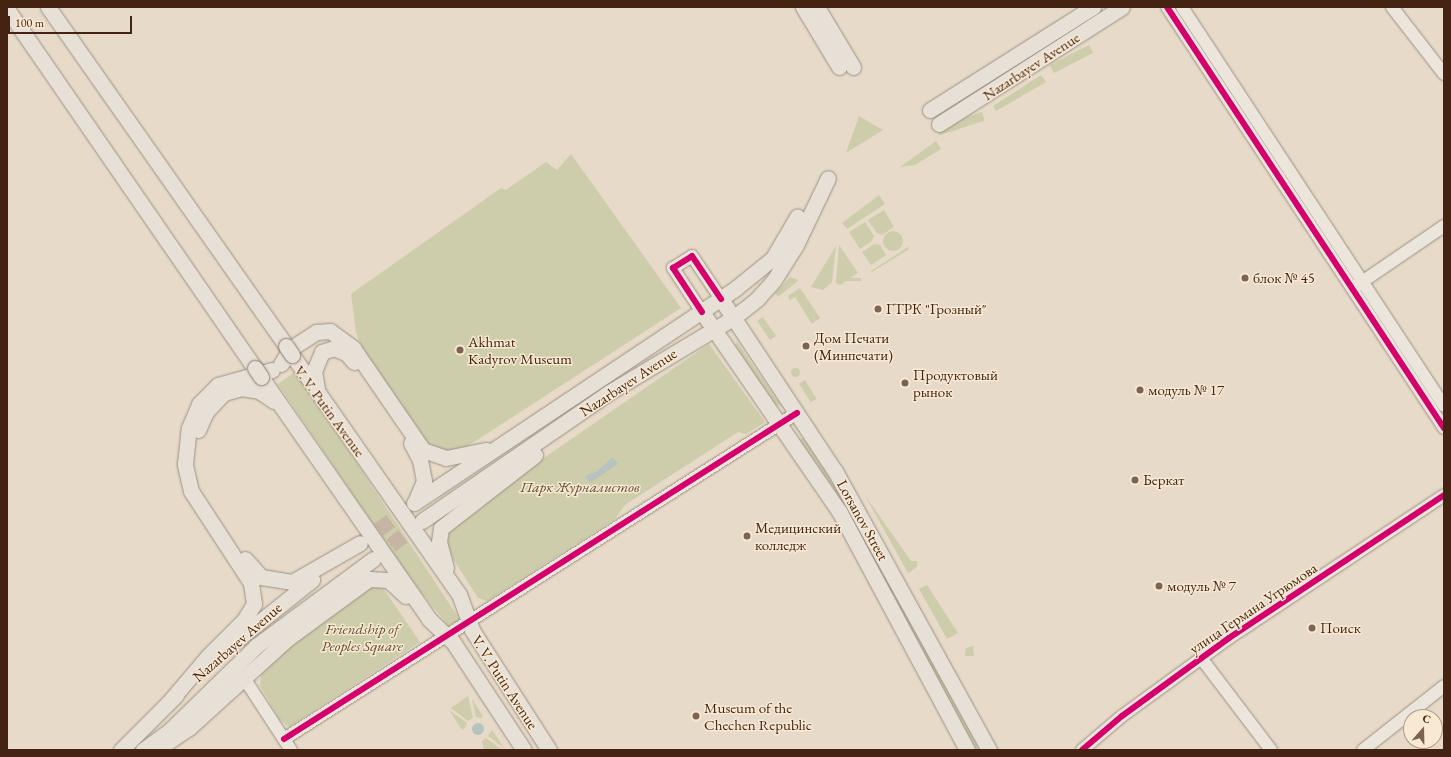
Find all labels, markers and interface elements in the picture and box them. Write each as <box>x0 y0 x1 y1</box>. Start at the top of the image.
scale bar <box>10 8 134 34</box>
text: 100 m <box>15 15 44 31</box>
street label: Nazarbayev Avenue <box>979 28 1083 104</box>
place label: блок № 45 <box>1253 269 1315 287</box>
marker: блок № 45 <box>1240 273 1250 283</box>
place label: ГТРК "Грозный" <box>886 300 987 318</box>
marker: ГТРК "Грозный" <box>873 304 883 314</box>
place label: Дом Печати (Минпечати) <box>814 328 893 363</box>
place label: Akhmat Kadyrov Museum <box>468 332 572 367</box>
marker: Дом Печати (Минпечати) <box>801 341 811 351</box>
street label: Nazarbayev Avenue <box>576 344 680 420</box>
marker: Akhmat Kadyrov Museum <box>455 345 465 355</box>
street label: V. V. Putin Avenue <box>291 362 369 460</box>
place label: Продуктовый рынок <box>913 365 998 400</box>
marker: Продуктовый рынок <box>900 378 910 388</box>
place label: модуль № 17 <box>1148 381 1224 399</box>
marker: модуль № 17 <box>1135 385 1145 395</box>
place label: Беркат <box>1143 471 1185 489</box>
marker: Беркат <box>1130 475 1140 485</box>
street label: Lorsanov Street <box>833 476 893 564</box>
park label: Парк Журналистов <box>520 478 640 496</box>
place label: Медицинский колледж <box>755 518 841 553</box>
marker: Медицинский колледж <box>742 531 752 541</box>
street label: улица Германа Угрюмова <box>1186 559 1320 657</box>
place label: модуль № 7 <box>1167 577 1236 595</box>
marker: модуль № 7 <box>1154 581 1164 591</box>
street label: Nazarbayev Avenue <box>189 598 285 686</box>
park label: Friendship of Peoples Square <box>321 619 403 654</box>
place label: Поиск <box>1320 619 1361 637</box>
marker: Поиск <box>1307 623 1317 633</box>
street label: V. V. Putin Avenue <box>468 632 542 732</box>
place label: Museum of the Chechen Republic <box>704 698 812 733</box>
north arrow <box>1403 709 1443 749</box>
marker: Museum of the Chechen Republic <box>691 711 701 721</box>
text: С <box>1421 711 1433 727</box>

